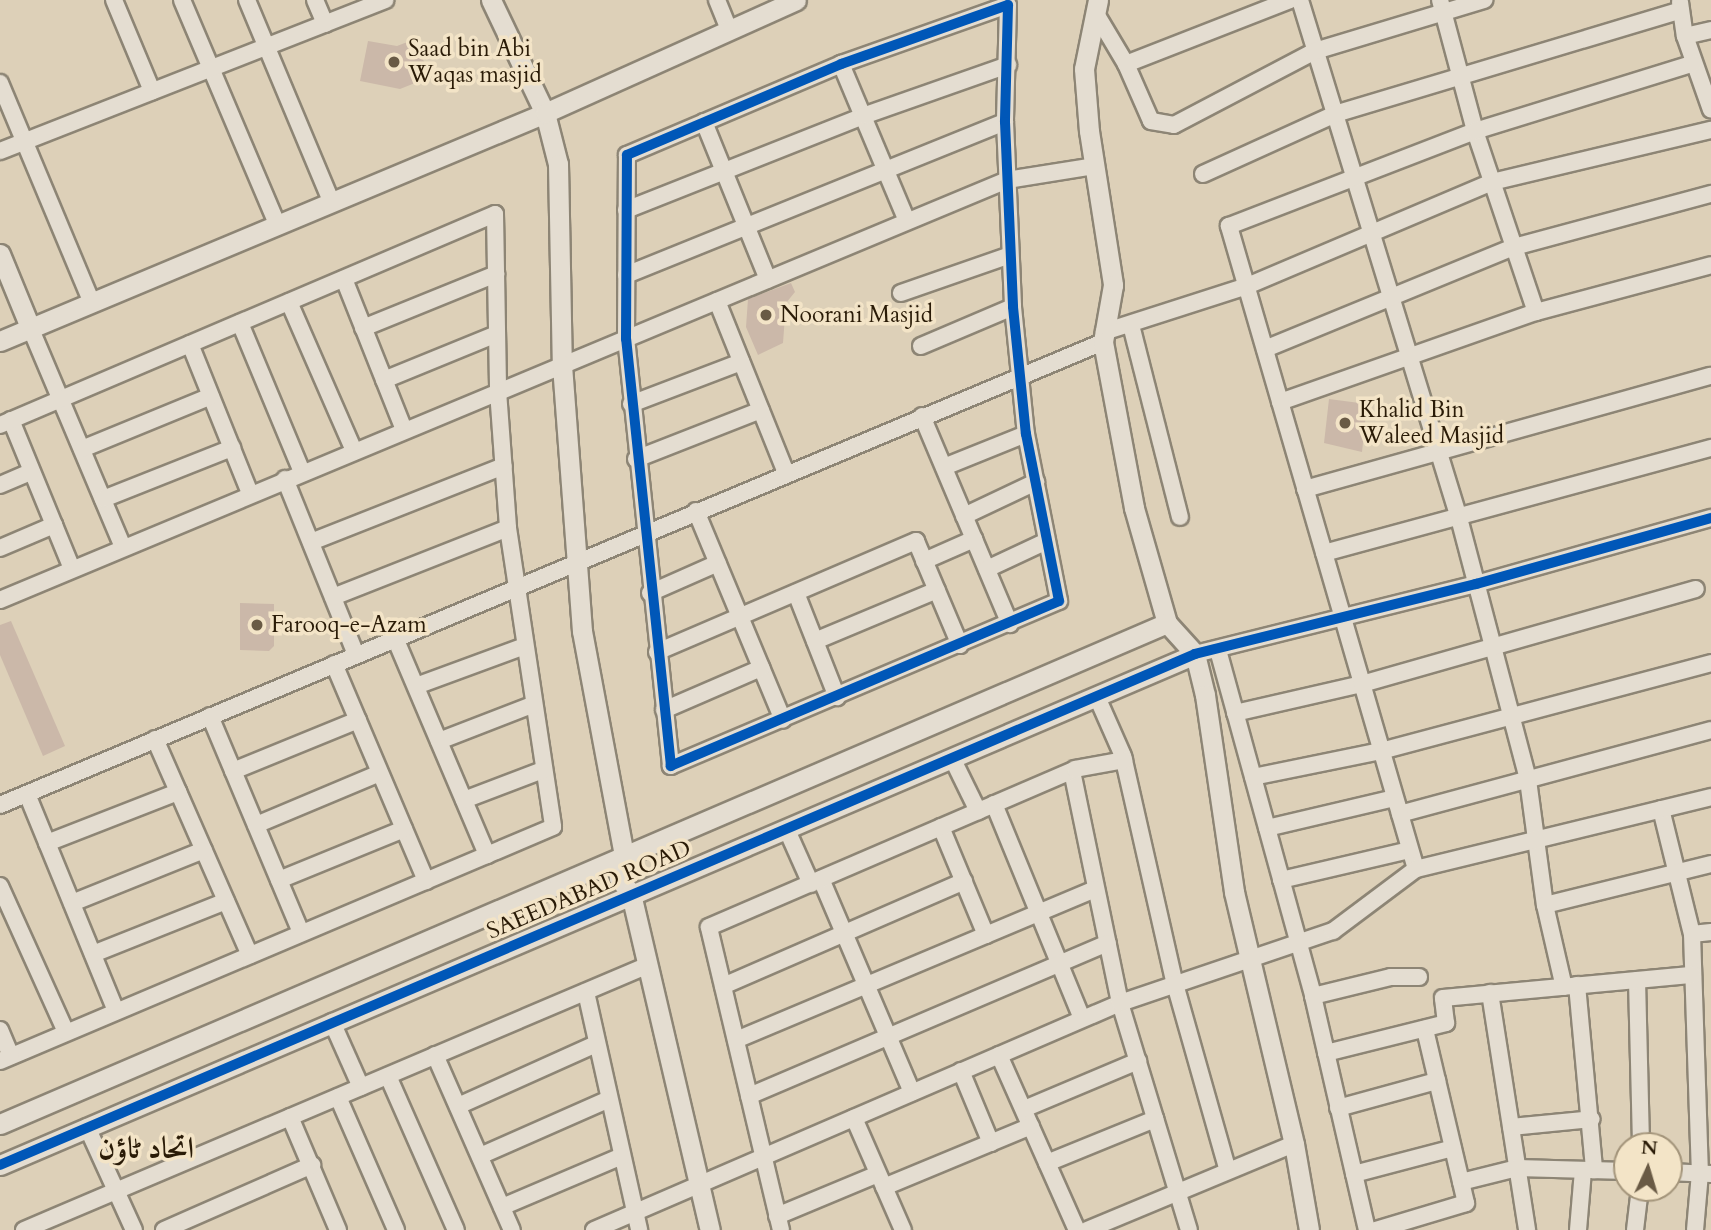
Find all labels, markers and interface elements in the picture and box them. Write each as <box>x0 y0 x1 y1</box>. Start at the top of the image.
place label: Saad bin Abi Waqas masjid <box>408 35 542 89</box>
marker: Saad bin Abi Waqas masjid <box>386 54 402 70</box>
place label: Noorani Masjid <box>780 301 933 329</box>
marker: Noorani Masjid <box>758 307 774 323</box>
place label: Khalid Bin Waleed Masjid <box>1359 396 1504 450</box>
marker: Khalid Bin Waleed Masjid <box>1337 415 1353 431</box>
place label: Farooq-e-Azam <box>271 611 427 639</box>
marker: Farooq-e-Azam <box>249 617 265 633</box>
street label: SAEEDABAD ROAD <box>483 835 695 945</box>
district label: اتحاد ٹاؤن <box>98 1131 194 1167</box>
north arrow <box>1613 1132 1683 1202</box>
text: N <box>1640 1135 1658 1162</box>

